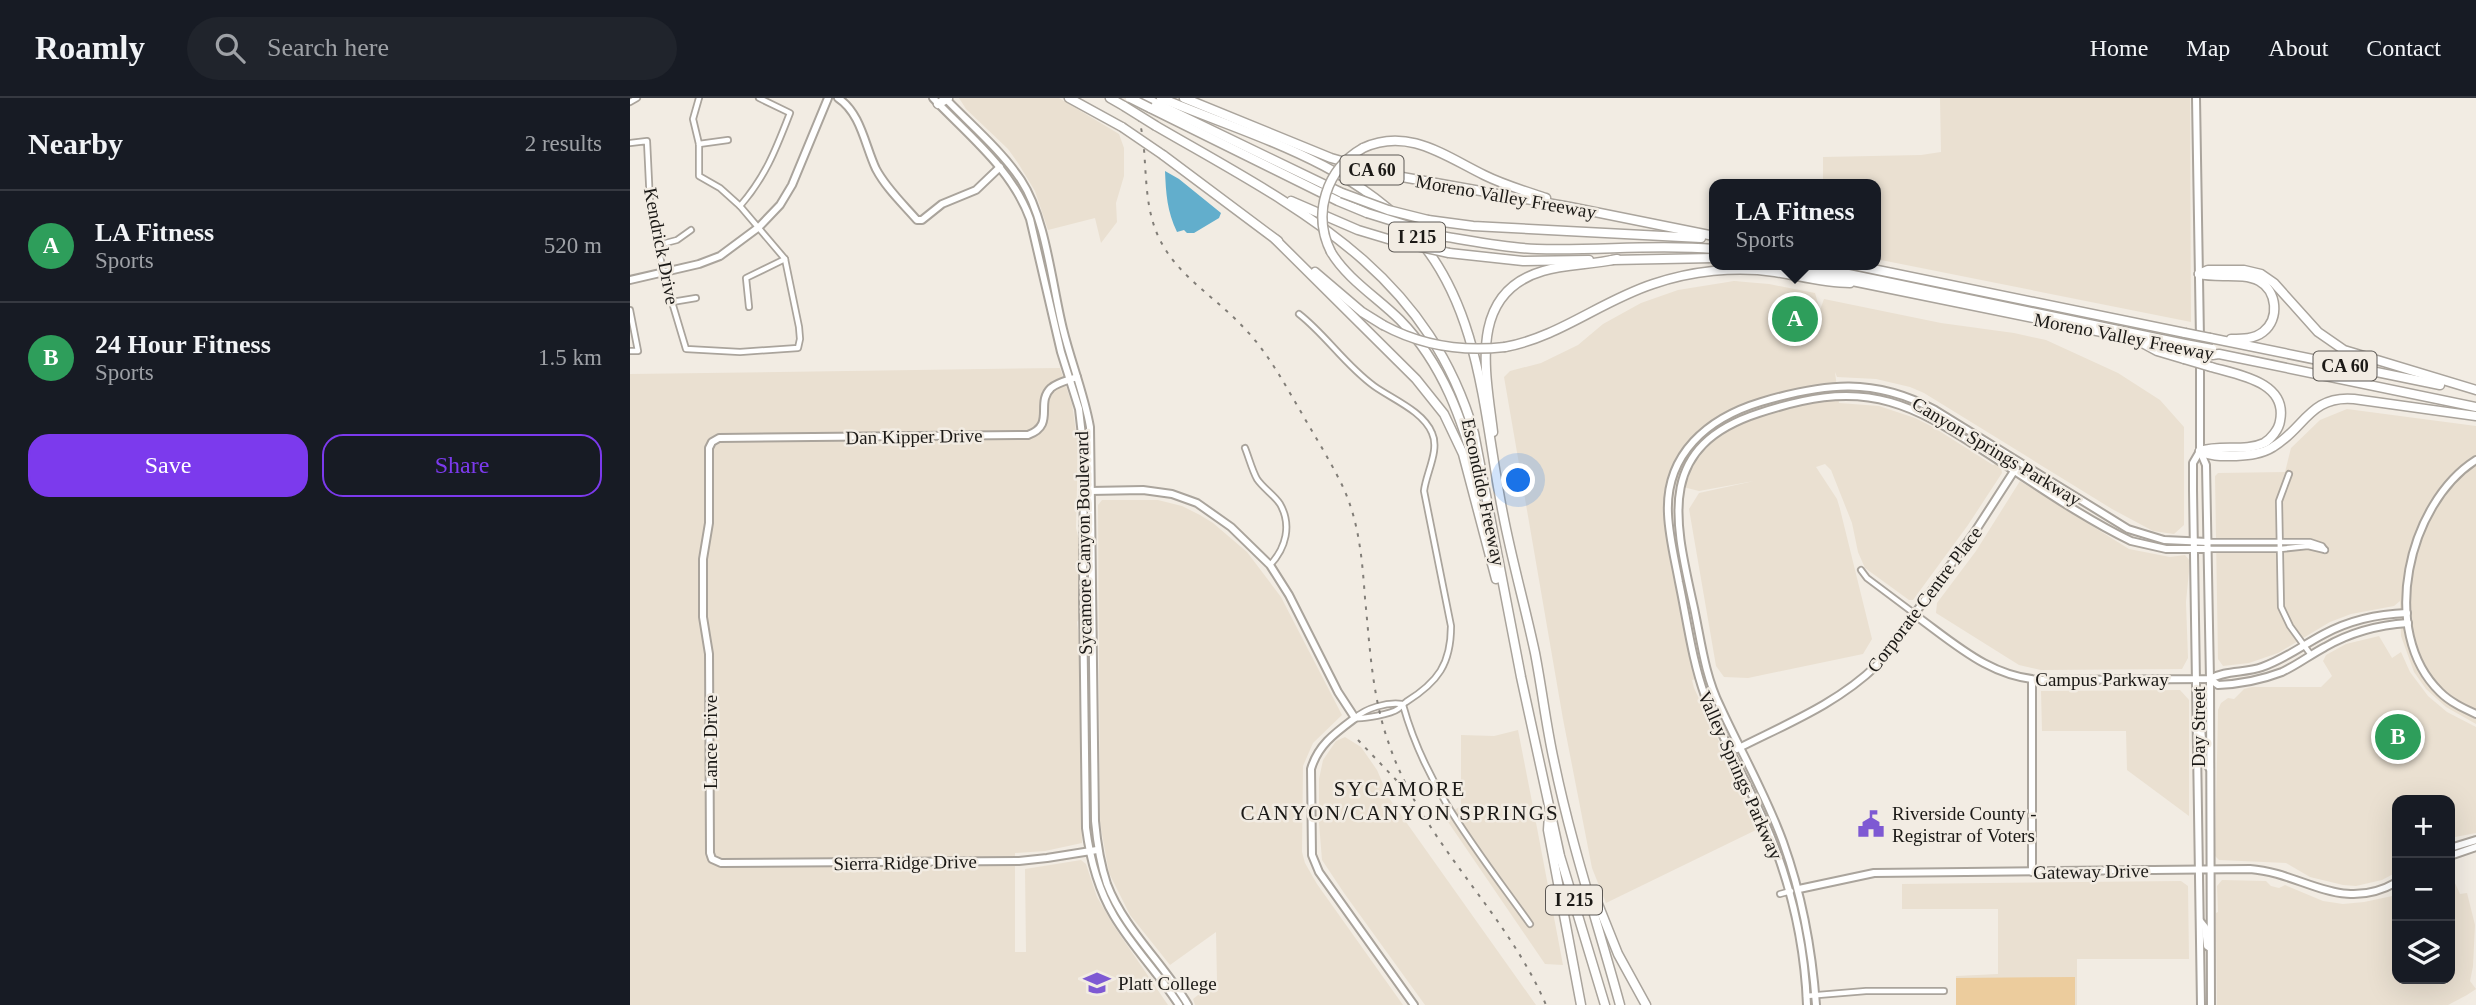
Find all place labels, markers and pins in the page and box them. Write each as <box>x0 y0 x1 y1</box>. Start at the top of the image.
pin: A <box>1772 293 1818 345</box>
pin: B <box>2375 711 2421 763</box>
place label: Riverside County - Registrar of Voters <box>1892 803 2037 846</box>
public building icon: Riverside County - Registrar of Voters <box>1856 809 1886 839</box>
school or university icon: Platt College <box>1082 968 1112 998</box>
place label: Platt College <box>1118 973 1217 994</box>

